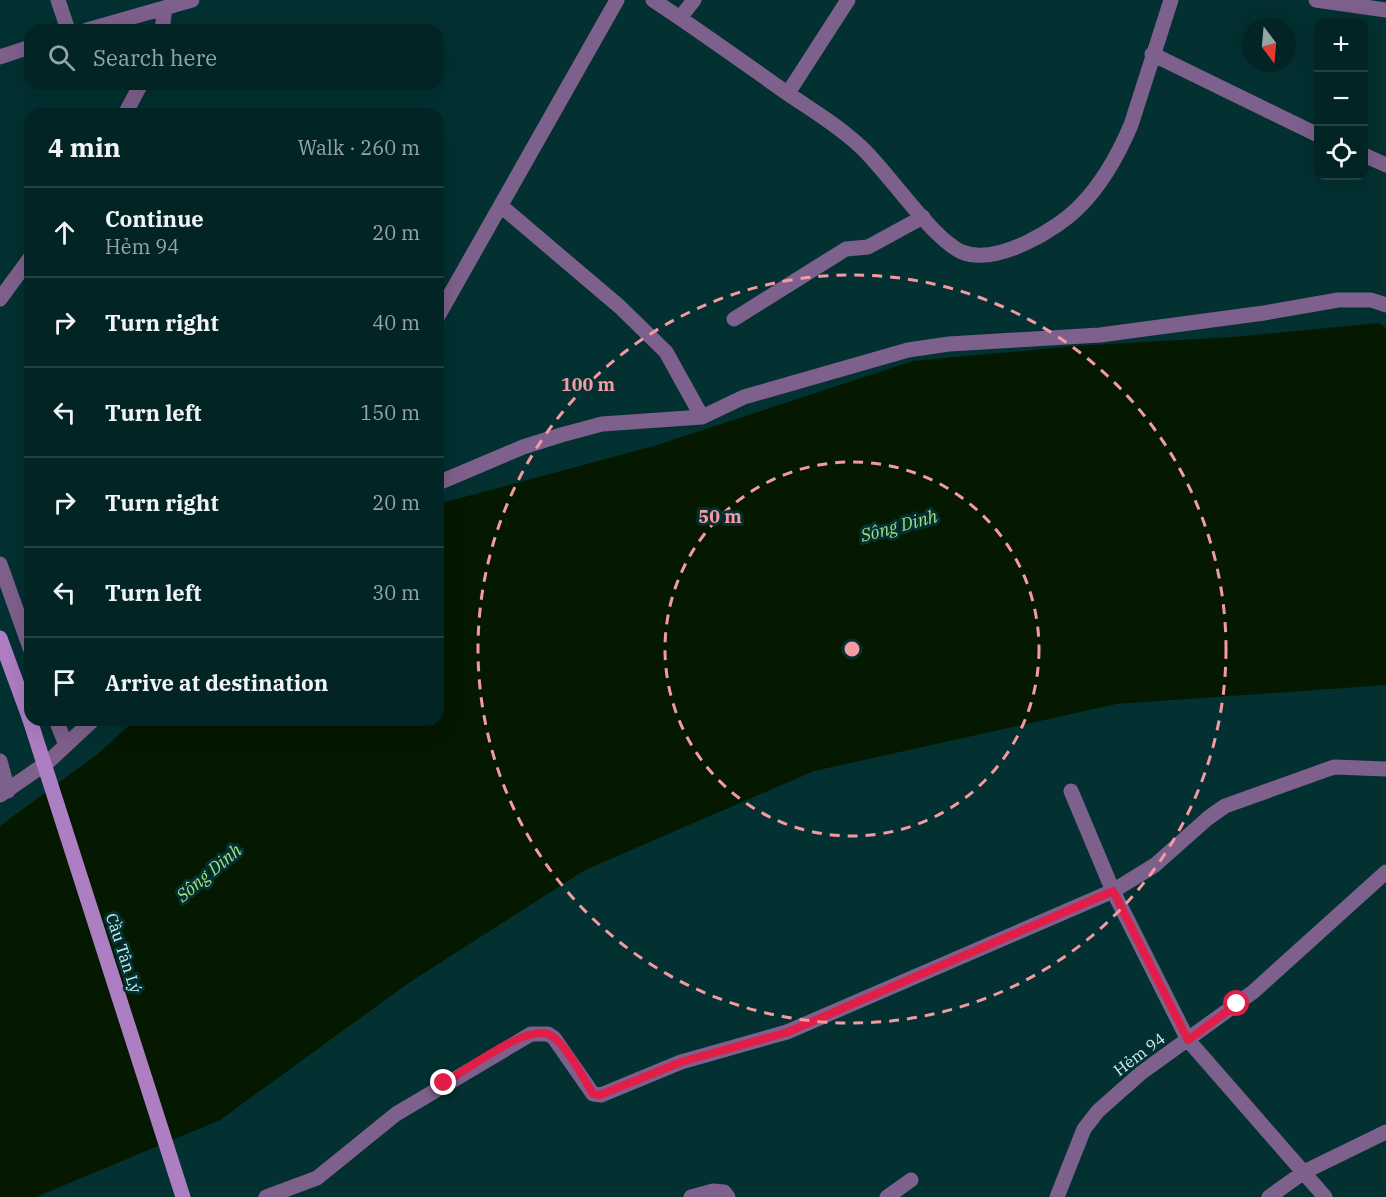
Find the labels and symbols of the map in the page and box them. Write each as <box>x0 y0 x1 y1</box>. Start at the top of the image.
north arrow <box>1242 18 1296 72</box>
text: 100 m <box>561 373 616 396</box>
water label: Sông Dinh <box>857 504 940 547</box>
text: 50 m <box>698 505 742 528</box>
centre of rings <box>842 639 862 659</box>
water label: Sông Dinh <box>170 838 246 907</box>
street label: Cầu Tân Lý <box>102 911 146 996</box>
route start <box>1223 990 1249 1016</box>
street label: Hẻm 94 <box>1109 1028 1169 1080</box>
route end <box>430 1069 456 1095</box>

